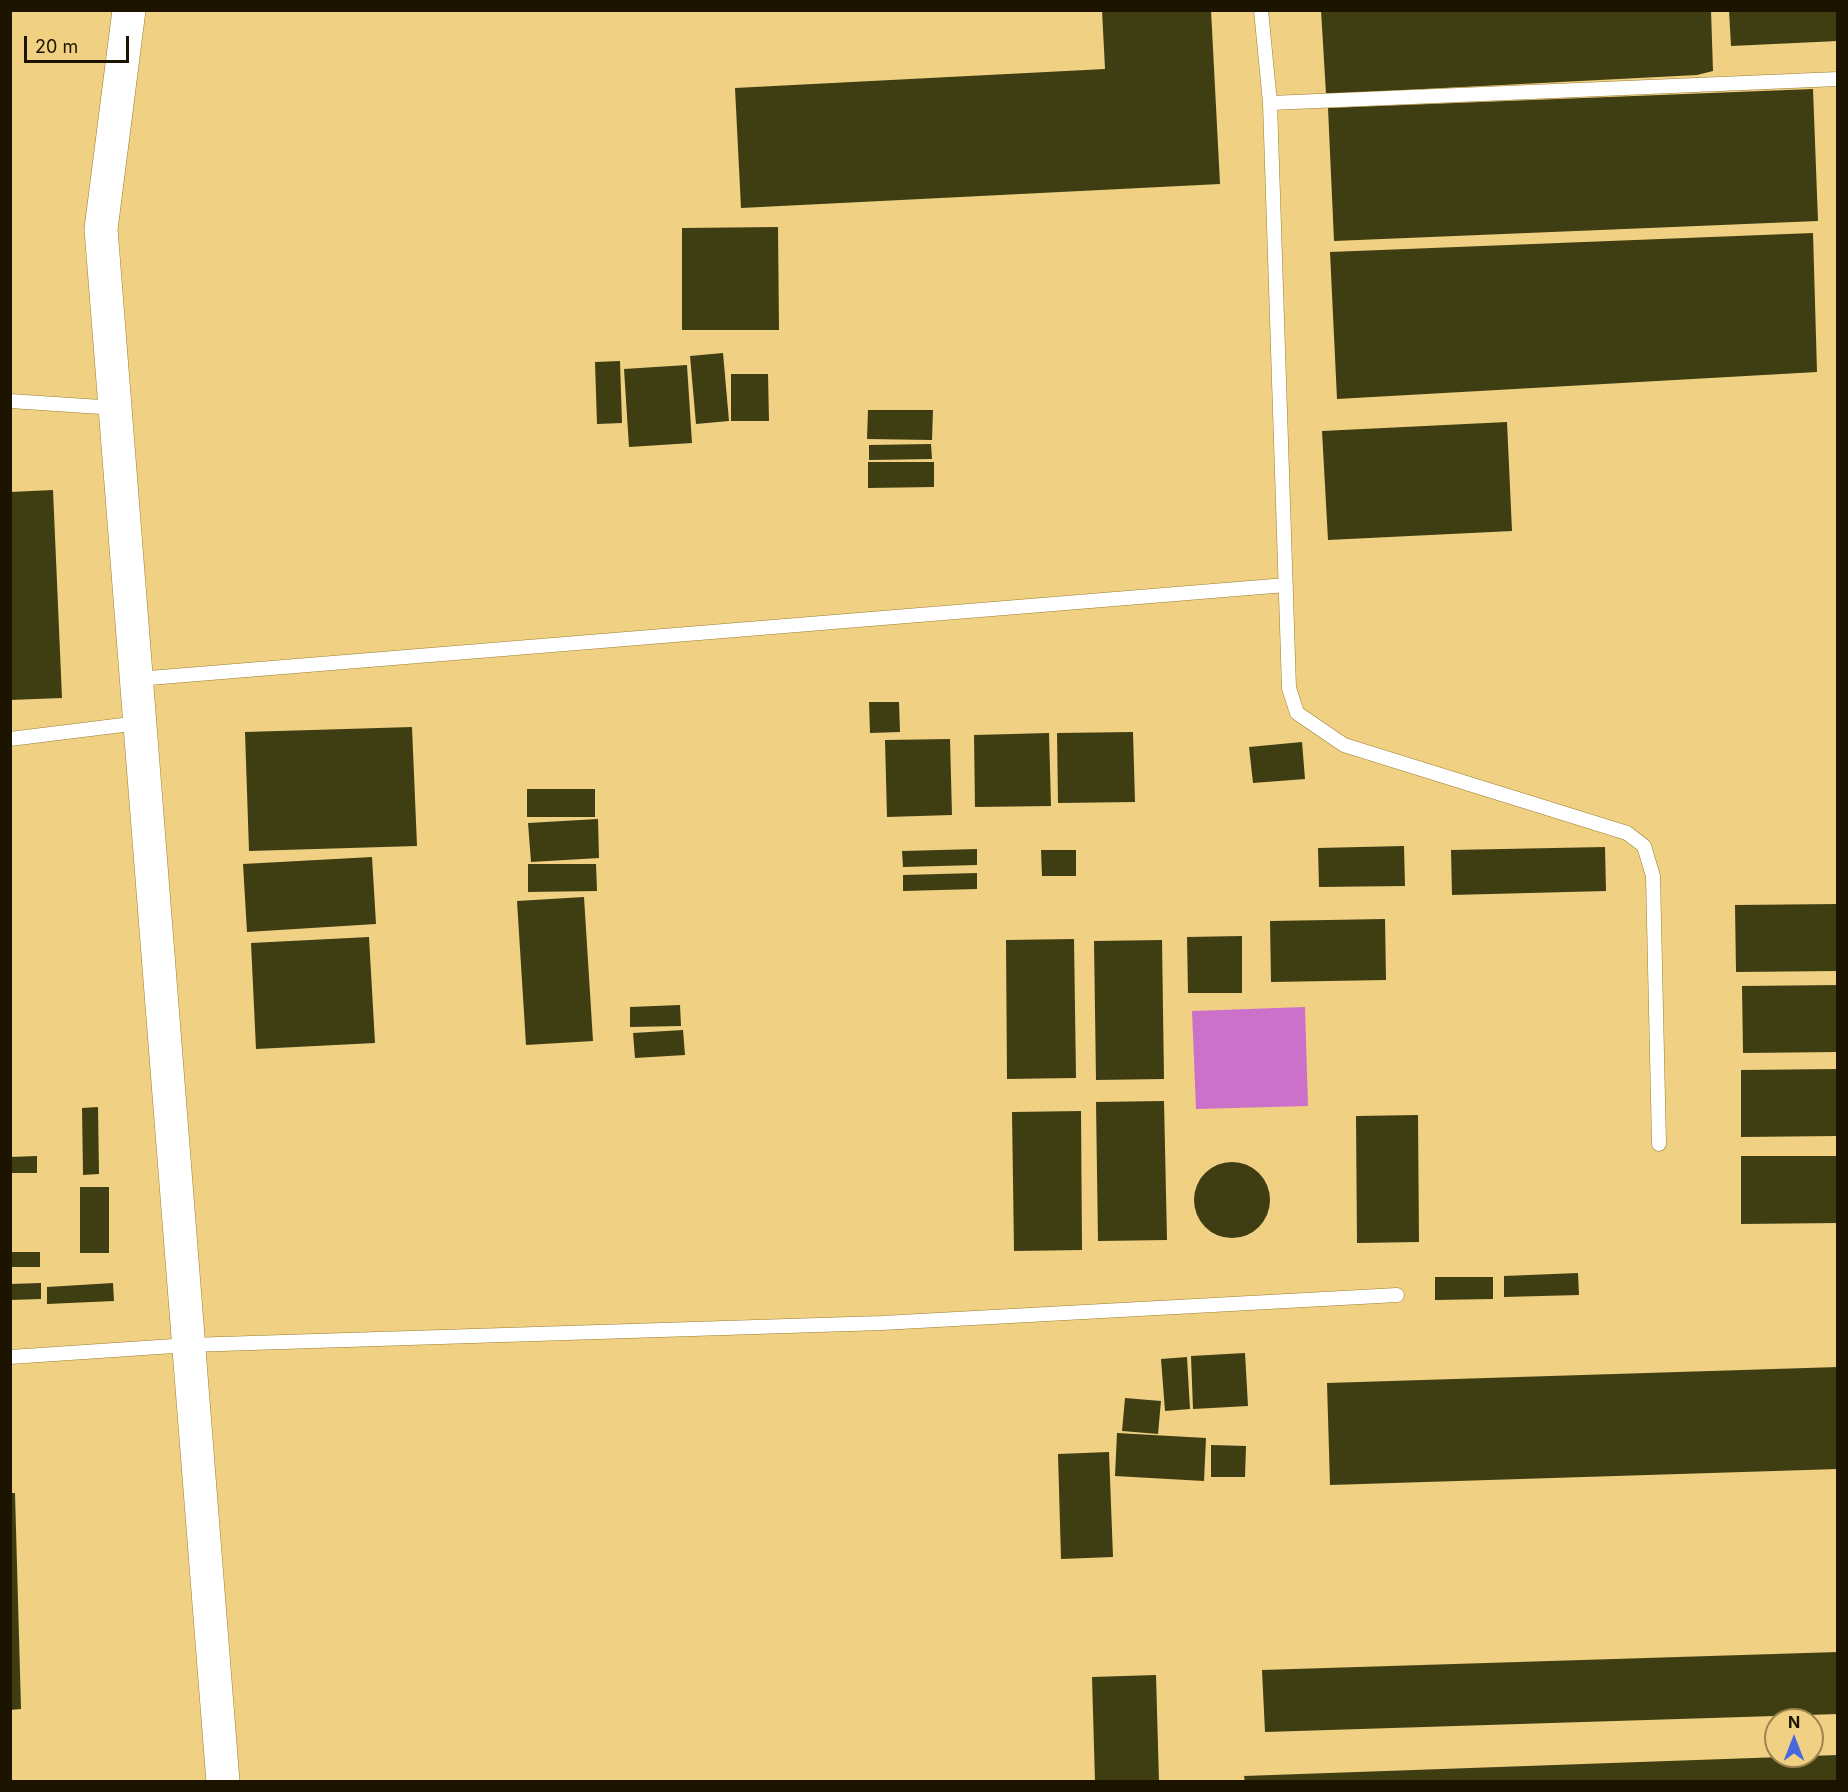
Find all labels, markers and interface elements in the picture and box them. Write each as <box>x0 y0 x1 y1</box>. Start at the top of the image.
scale bar <box>27 24 132 62</box>
text: 20 m <box>35 36 78 57</box>
north arrow <box>1764 1708 1824 1768</box>
text: N <box>1788 1712 1800 1732</box>

